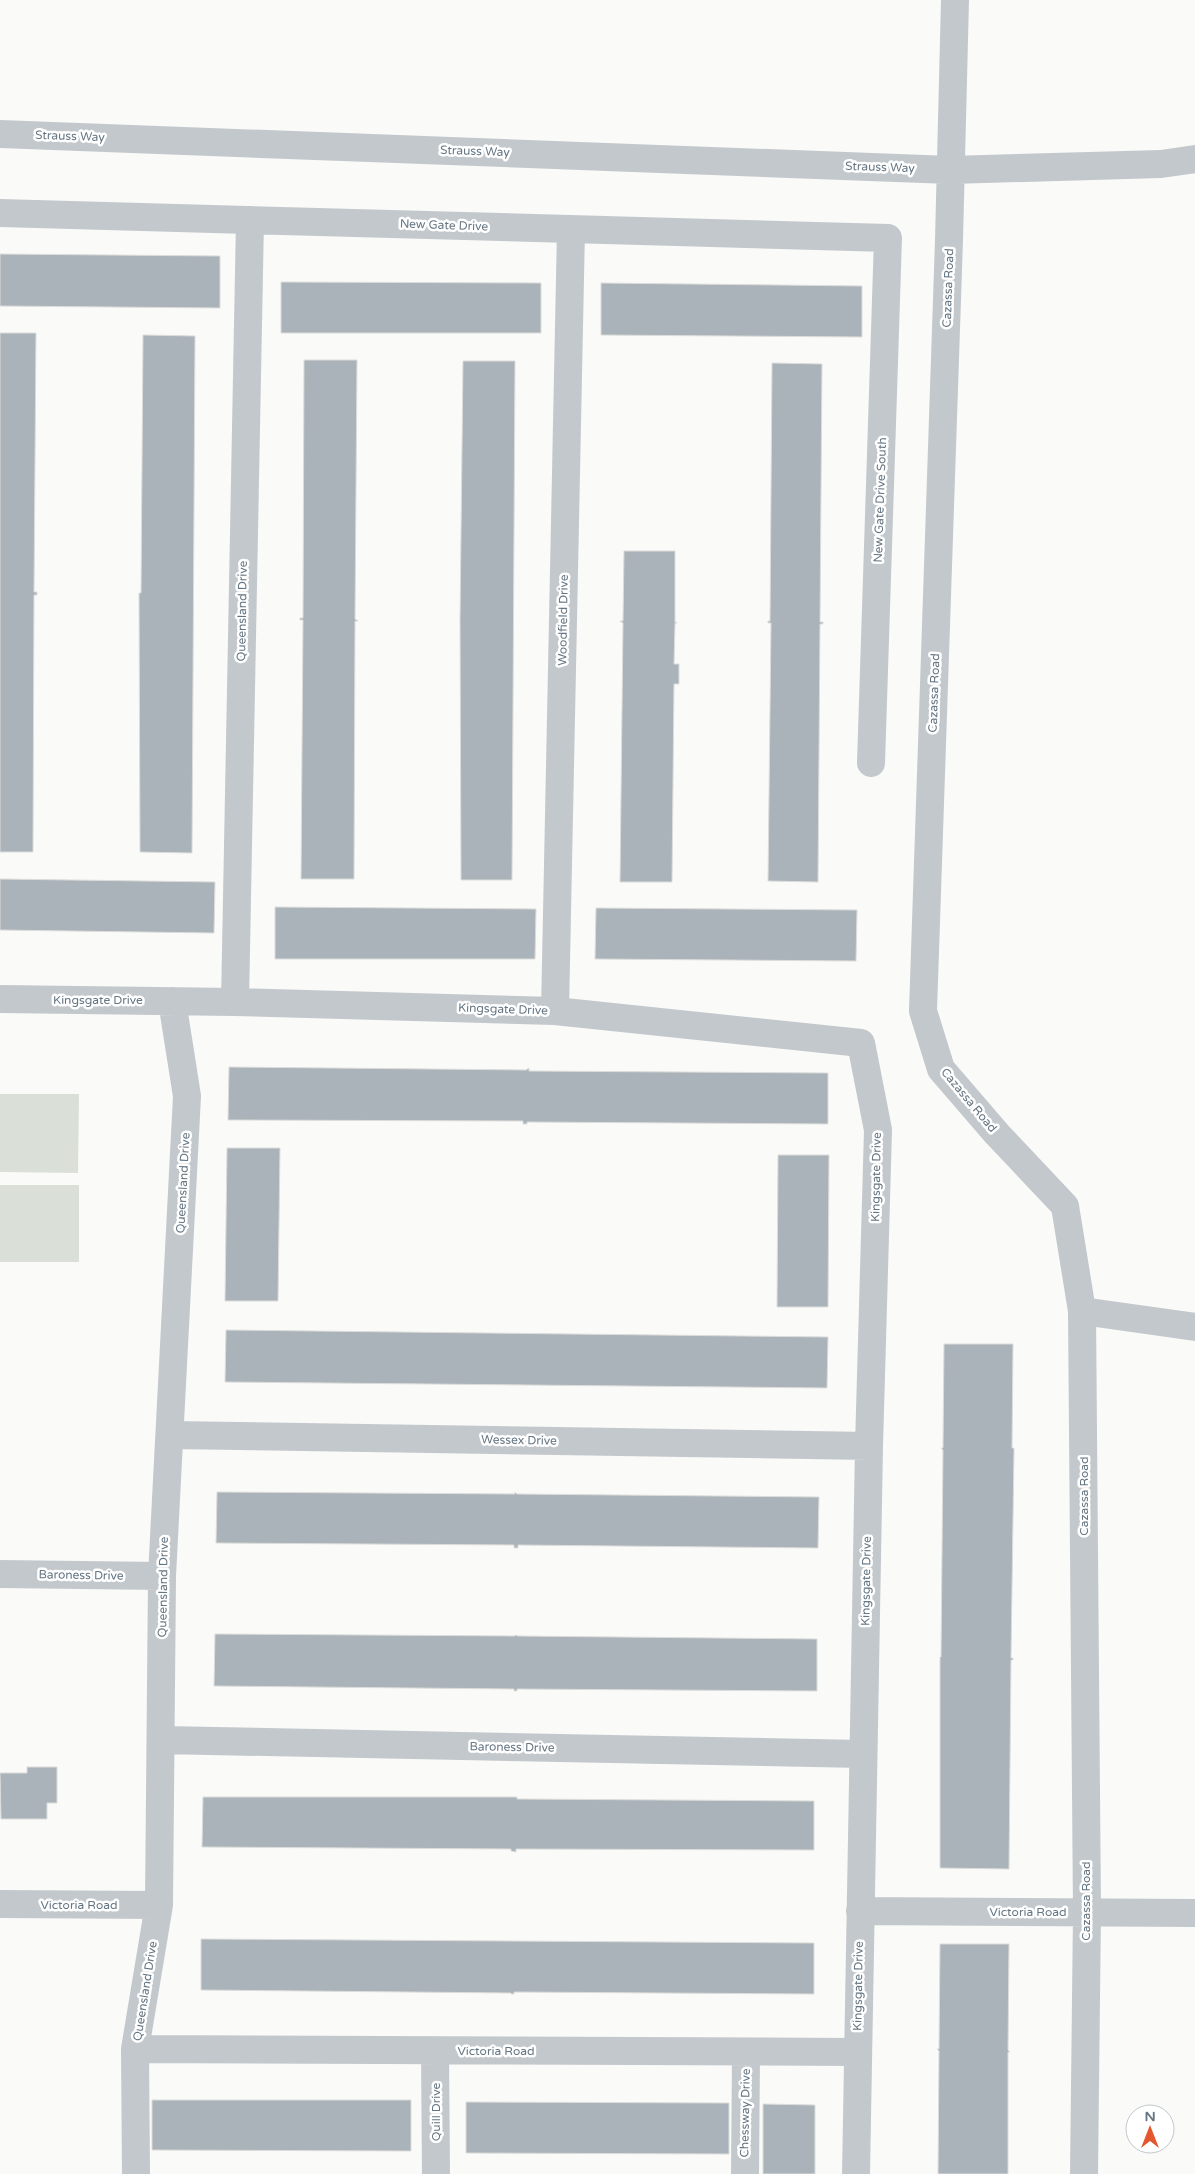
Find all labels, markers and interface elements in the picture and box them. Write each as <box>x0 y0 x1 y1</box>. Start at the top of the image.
street label: Strauss Way <box>35 128 106 144</box>
street label: Strauss Way <box>440 143 511 159</box>
street label: Strauss Way <box>845 159 916 175</box>
street label: New Gate Drive <box>400 216 489 234</box>
street label: Cazassa Road <box>940 248 956 328</box>
street label: New Gate Drive South <box>871 437 889 563</box>
street label: Queensland Drive <box>234 560 250 662</box>
street label: Woodfield Drive <box>555 574 571 666</box>
street label: Cazassa Road <box>926 653 942 733</box>
street label: Kingsgate Drive <box>53 993 143 1007</box>
street label: Kingsgate Drive <box>458 1000 548 1018</box>
street label: Cazassa Road <box>938 1065 1000 1135</box>
street label: Queensland Drive <box>173 1132 193 1234</box>
street label: Kingsgate Drive <box>868 1132 884 1222</box>
street label: Wessex Drive <box>481 1432 557 1448</box>
street label: Cazassa Road <box>1077 1456 1091 1536</box>
street label: Queensland Drive <box>155 1536 171 1638</box>
street label: Kingsgate Drive <box>858 1536 874 1626</box>
street label: Baroness Drive <box>38 1567 124 1583</box>
street label: Baroness Drive <box>469 1739 555 1755</box>
street label: Cazassa Road <box>1079 1861 1093 1941</box>
street label: Victoria Road <box>41 1898 118 1912</box>
street label: Victoria Road <box>990 1905 1067 1919</box>
street label: Queensland Drive <box>130 1940 160 2042</box>
street label: Kingsgate Drive <box>850 1941 866 2031</box>
street label: Victoria Road <box>458 2044 535 2058</box>
street label: Chessway Drive <box>737 2068 753 2158</box>
street label: Quill Drive <box>429 2083 443 2141</box>
north arrow <box>1125 2104 1175 2154</box>
text: N <box>1144 2108 1156 2125</box>

